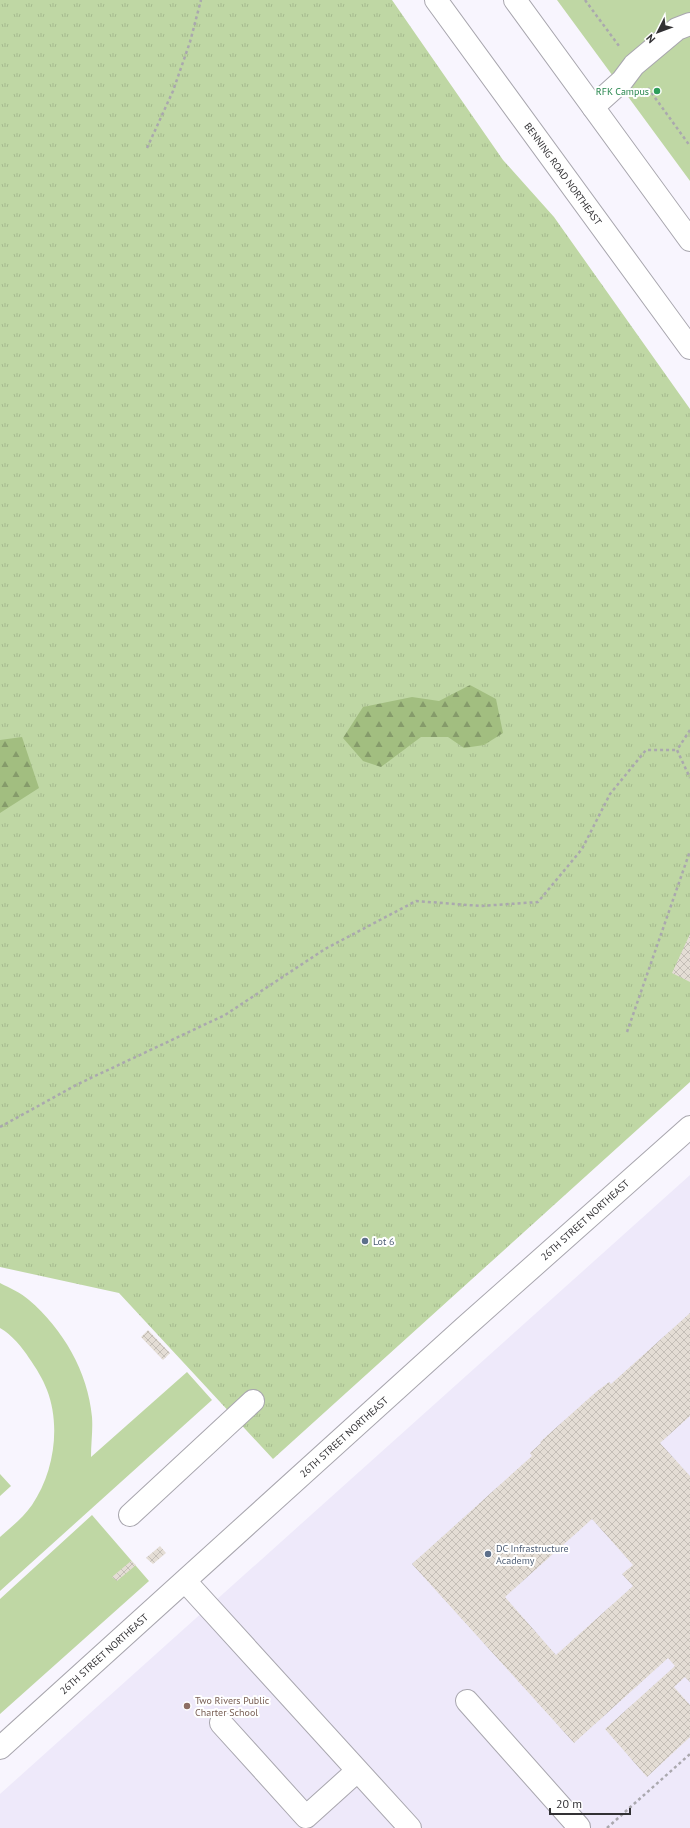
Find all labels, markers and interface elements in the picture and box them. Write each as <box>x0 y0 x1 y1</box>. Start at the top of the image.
north arrow <box>638 12 678 52</box>
text: N <box>643 31 658 46</box>
place label: RFK Campus <box>596 85 649 98</box>
marker: RFK Campus <box>652 86 662 96</box>
street label: BENNING ROAD NORTHEAST <box>521 120 605 228</box>
street label: 26TH STREET NORTHEAST <box>538 1177 632 1263</box>
place label: Lot 6 <box>373 1235 394 1248</box>
marker: Lot 6 <box>360 1236 370 1246</box>
street label: 26TH STREET NORTHEAST <box>297 1394 391 1480</box>
place label: DC Infrastructure Academy <box>496 1542 569 1567</box>
marker: DC Infrastructure Academy <box>483 1549 493 1559</box>
street label: 26TH STREET NORTHEAST <box>57 1611 151 1697</box>
place label: Two Rivers Public Charter School <box>195 1694 270 1719</box>
marker: Two Rivers Public Charter School <box>182 1701 192 1711</box>
scale bar <box>550 1790 630 1816</box>
text: 20 m <box>556 1796 582 1811</box>

